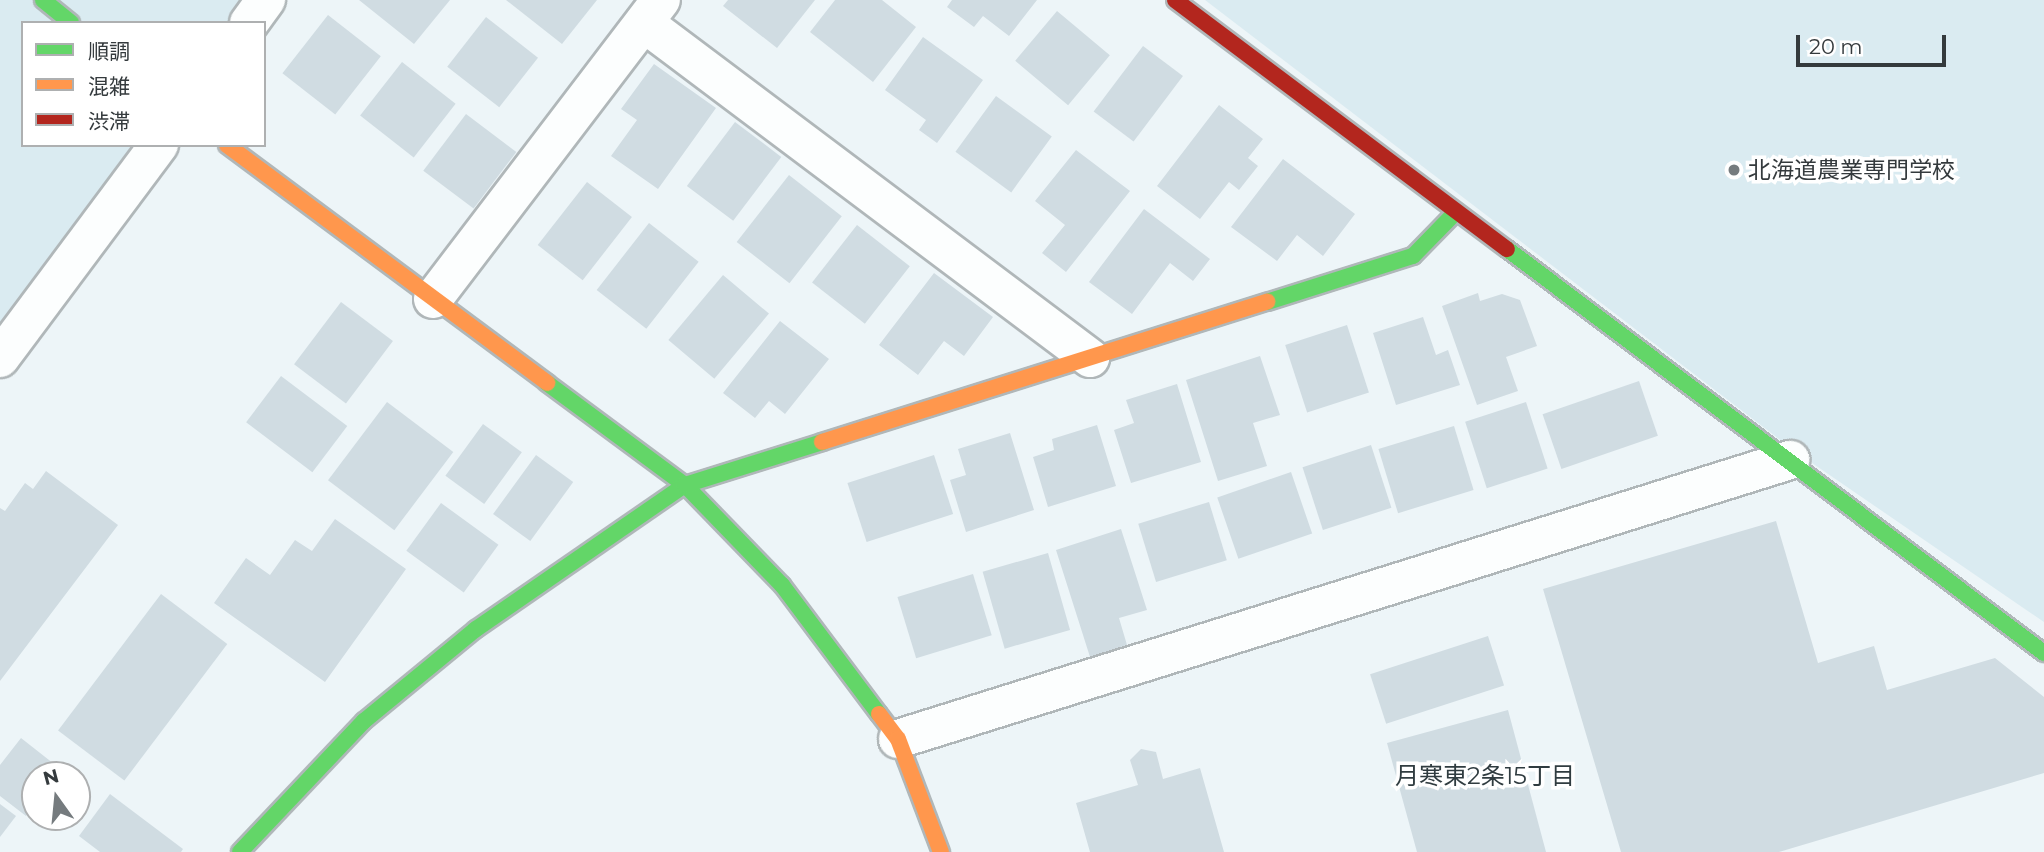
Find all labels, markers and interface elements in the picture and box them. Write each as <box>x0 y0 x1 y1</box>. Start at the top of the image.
legend <box>21 21 266 147</box>
scale bar <box>1799 21 1950 65</box>
text: 20 m <box>1809 34 1863 59</box>
text: 順調 <box>88 39 130 64</box>
text: 混雑 <box>88 74 130 99</box>
text: 渋滞 <box>88 109 130 134</box>
place label: 北海道農業専門学校 <box>1748 156 1955 184</box>
marker: 北海道農業専門学校 <box>1726 162 1742 178</box>
north arrow <box>21 761 91 831</box>
district label: 月寒東2条15丁目 <box>1395 762 1575 790</box>
text: N <box>41 764 61 790</box>

